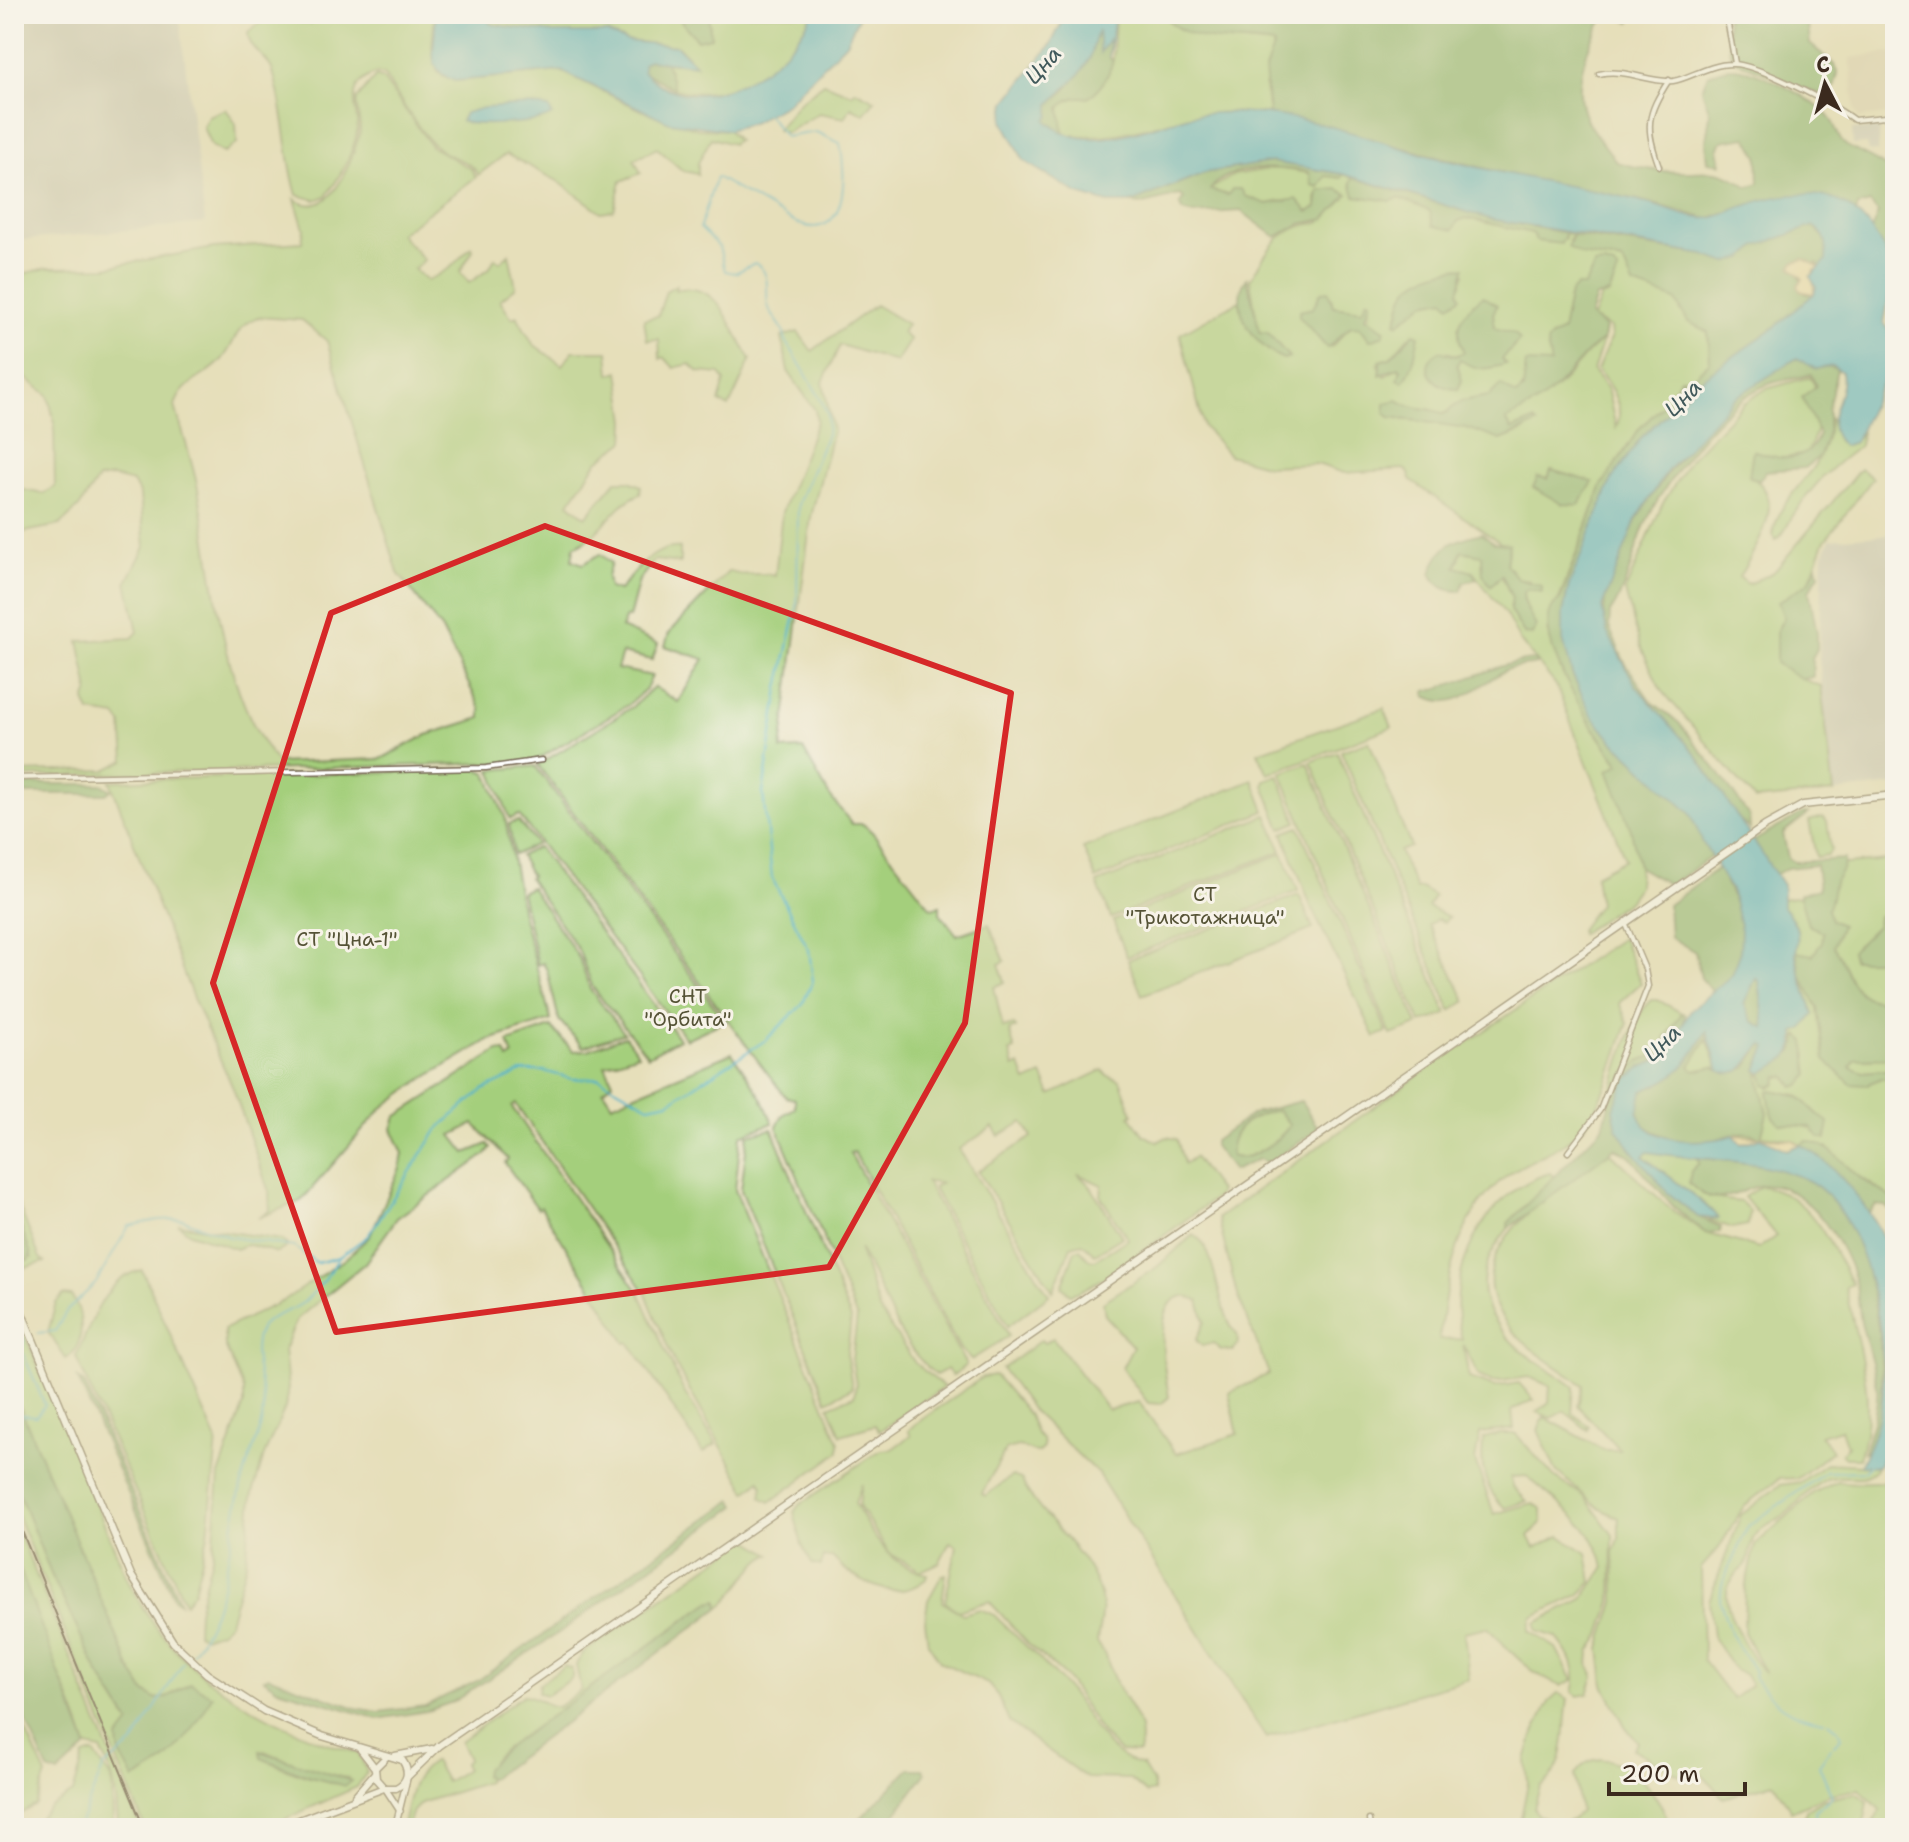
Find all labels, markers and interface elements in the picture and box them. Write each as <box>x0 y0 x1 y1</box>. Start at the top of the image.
water label: Цна <box>1018 40 1068 90</box>
north arrow <box>1785 44 1865 124</box>
text: С <box>1815 49 1831 80</box>
water label: Цна <box>1658 373 1708 423</box>
park label: СТ "Трикотажница" <box>1125 881 1285 930</box>
park label: СТ "Цна-1" <box>296 926 398 952</box>
park label: CНТ "Орбита" <box>644 983 732 1032</box>
water label: Цна <box>1637 1018 1687 1068</box>
scale bar <box>1609 1746 1745 1796</box>
text: 200 m <box>1621 1758 1699 1790</box>

